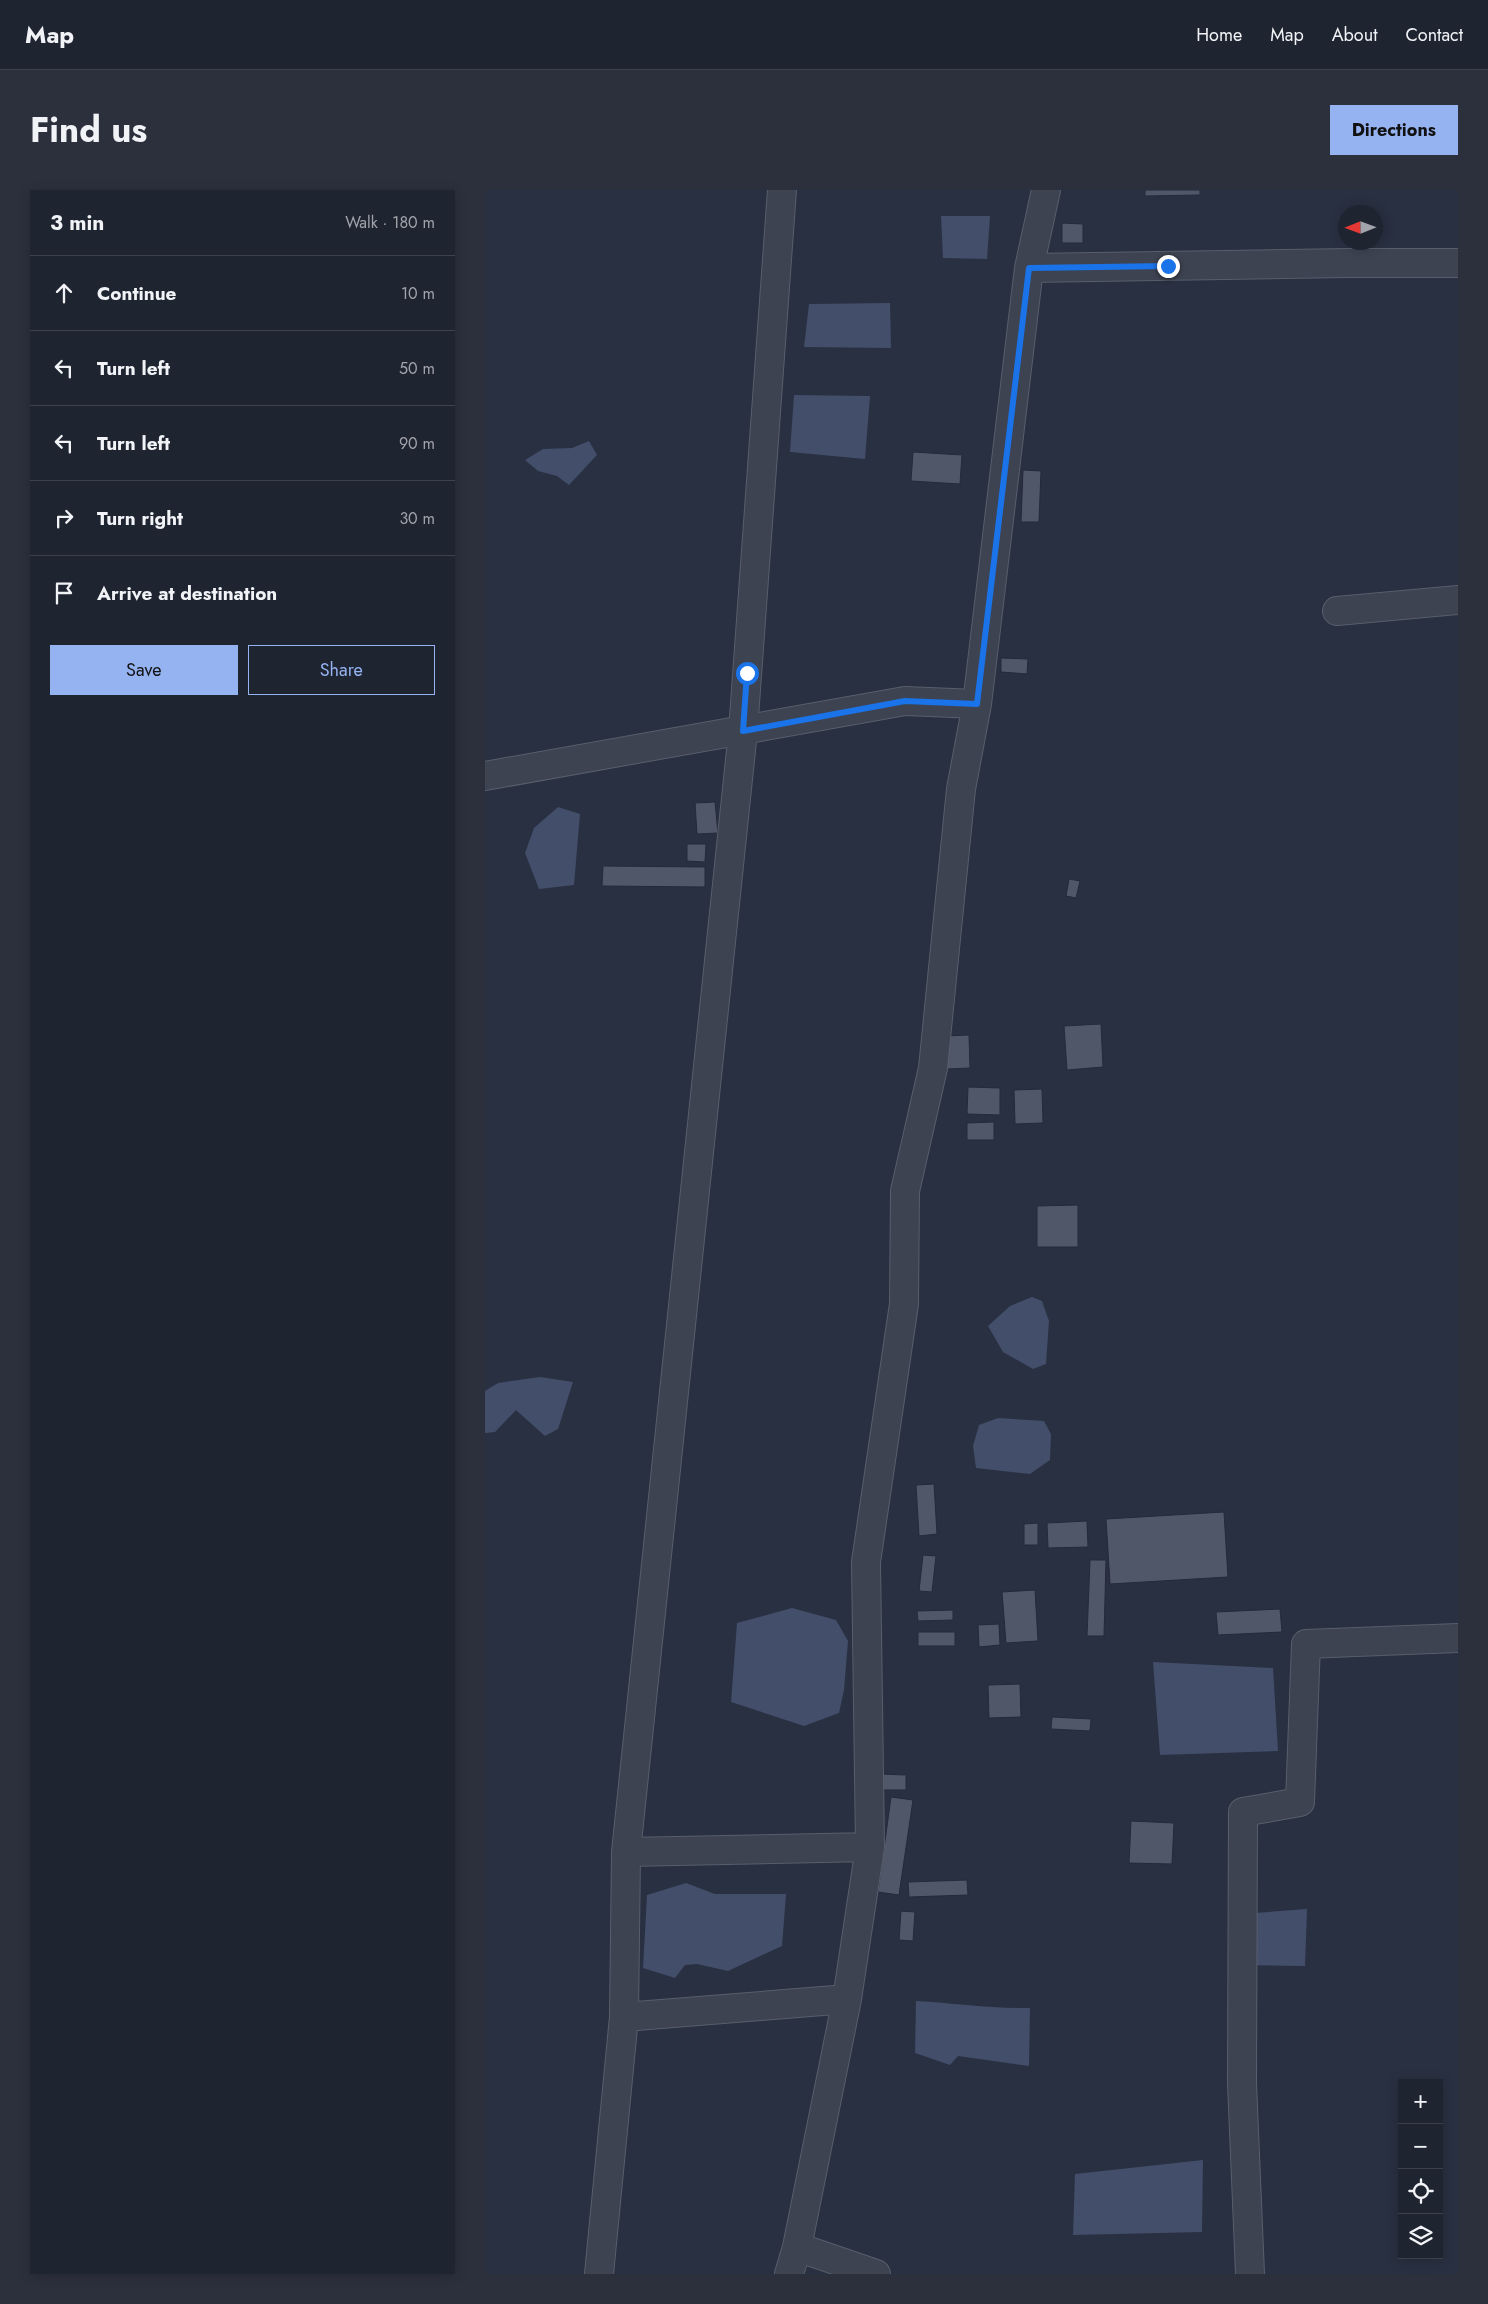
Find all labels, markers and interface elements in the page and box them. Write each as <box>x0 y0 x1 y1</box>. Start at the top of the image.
text: Map <box>25 17 74 52</box>
text: Home <box>1196 22 1242 48</box>
text: Map <box>1270 22 1304 48</box>
text: About <box>1332 22 1377 48</box>
text: Contact <box>1405 22 1463 48</box>
text: Find us <box>30 105 147 155</box>
button: Directions <box>1330 105 1458 155</box>
north arrow <box>1338 205 1383 250</box>
text: 3 min <box>50 208 104 238</box>
text: Walk · 180 m <box>345 211 435 234</box>
route end <box>1157 255 1180 278</box>
icon: ahead <box>50 279 78 307</box>
text: Continue <box>97 280 176 307</box>
text: 10 m <box>401 282 435 305</box>
icon: left <box>50 354 78 382</box>
text: Turn left <box>97 355 170 382</box>
text: 50 m <box>399 357 435 380</box>
icon: left <box>50 429 78 457</box>
text: Turn left <box>97 430 170 457</box>
text: 90 m <box>399 432 435 455</box>
icon: right <box>50 504 78 532</box>
text: Turn right <box>97 505 183 532</box>
text: 30 m <box>399 507 435 530</box>
icon: arrive <box>50 579 78 607</box>
text: Arrive at destination <box>97 580 277 607</box>
button: Save <box>50 645 238 695</box>
button: Share <box>248 645 435 695</box>
route start <box>736 662 759 685</box>
map controls <box>1398 2079 1443 2259</box>
button: + <box>1398 2079 1443 2124</box>
button: − <box>1398 2124 1443 2169</box>
button: locate <box>1398 2169 1443 2214</box>
button: layers <box>1398 2214 1443 2259</box>

